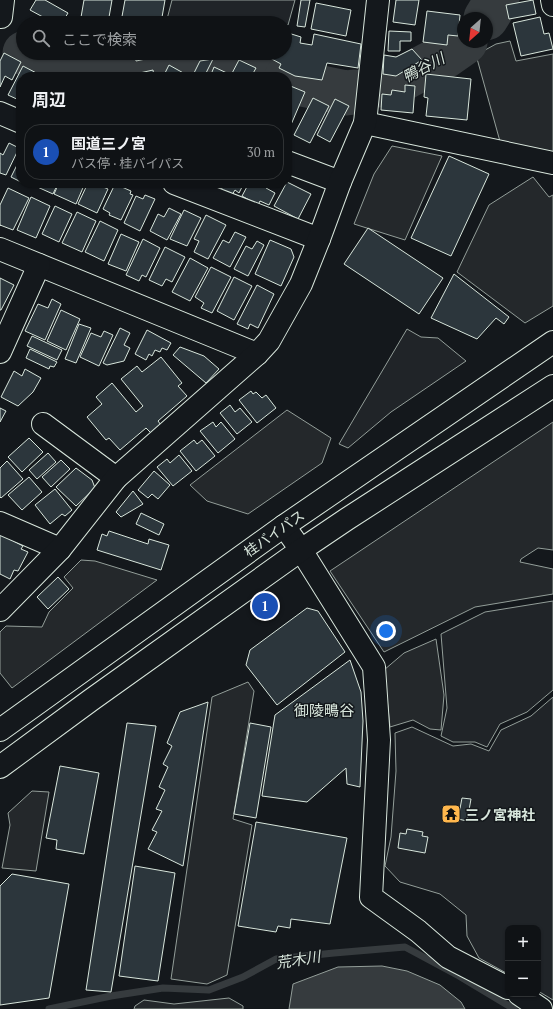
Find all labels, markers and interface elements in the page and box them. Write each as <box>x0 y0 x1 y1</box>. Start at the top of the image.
north arrow <box>457 12 493 48</box>
search box <box>16 16 292 60</box>
icon: search <box>30 27 52 49</box>
text: ここで検索 <box>62 29 137 49</box>
water label: 鴨谷川 <box>398 47 449 86</box>
text: 周辺 <box>32 88 66 111</box>
text: 国道三ノ宮 <box>71 133 146 153</box>
text: 1 <box>42 143 50 161</box>
text: 30 m <box>247 143 275 161</box>
text: バス停 · 桂バイパス <box>71 154 184 172</box>
street label: 桂バイパス <box>240 505 308 561</box>
pin: 1 <box>252 591 278 621</box>
your location <box>376 621 396 641</box>
district label: 御陵鴫谷 <box>294 700 354 720</box>
temple icon: 三ノ宮神社 <box>440 803 462 825</box>
place label: 三ノ宮神社 <box>465 805 535 824</box>
map controls <box>505 925 541 997</box>
button: + <box>505 925 541 961</box>
water label: 荒木川 <box>274 945 324 972</box>
button: − <box>505 961 541 997</box>

